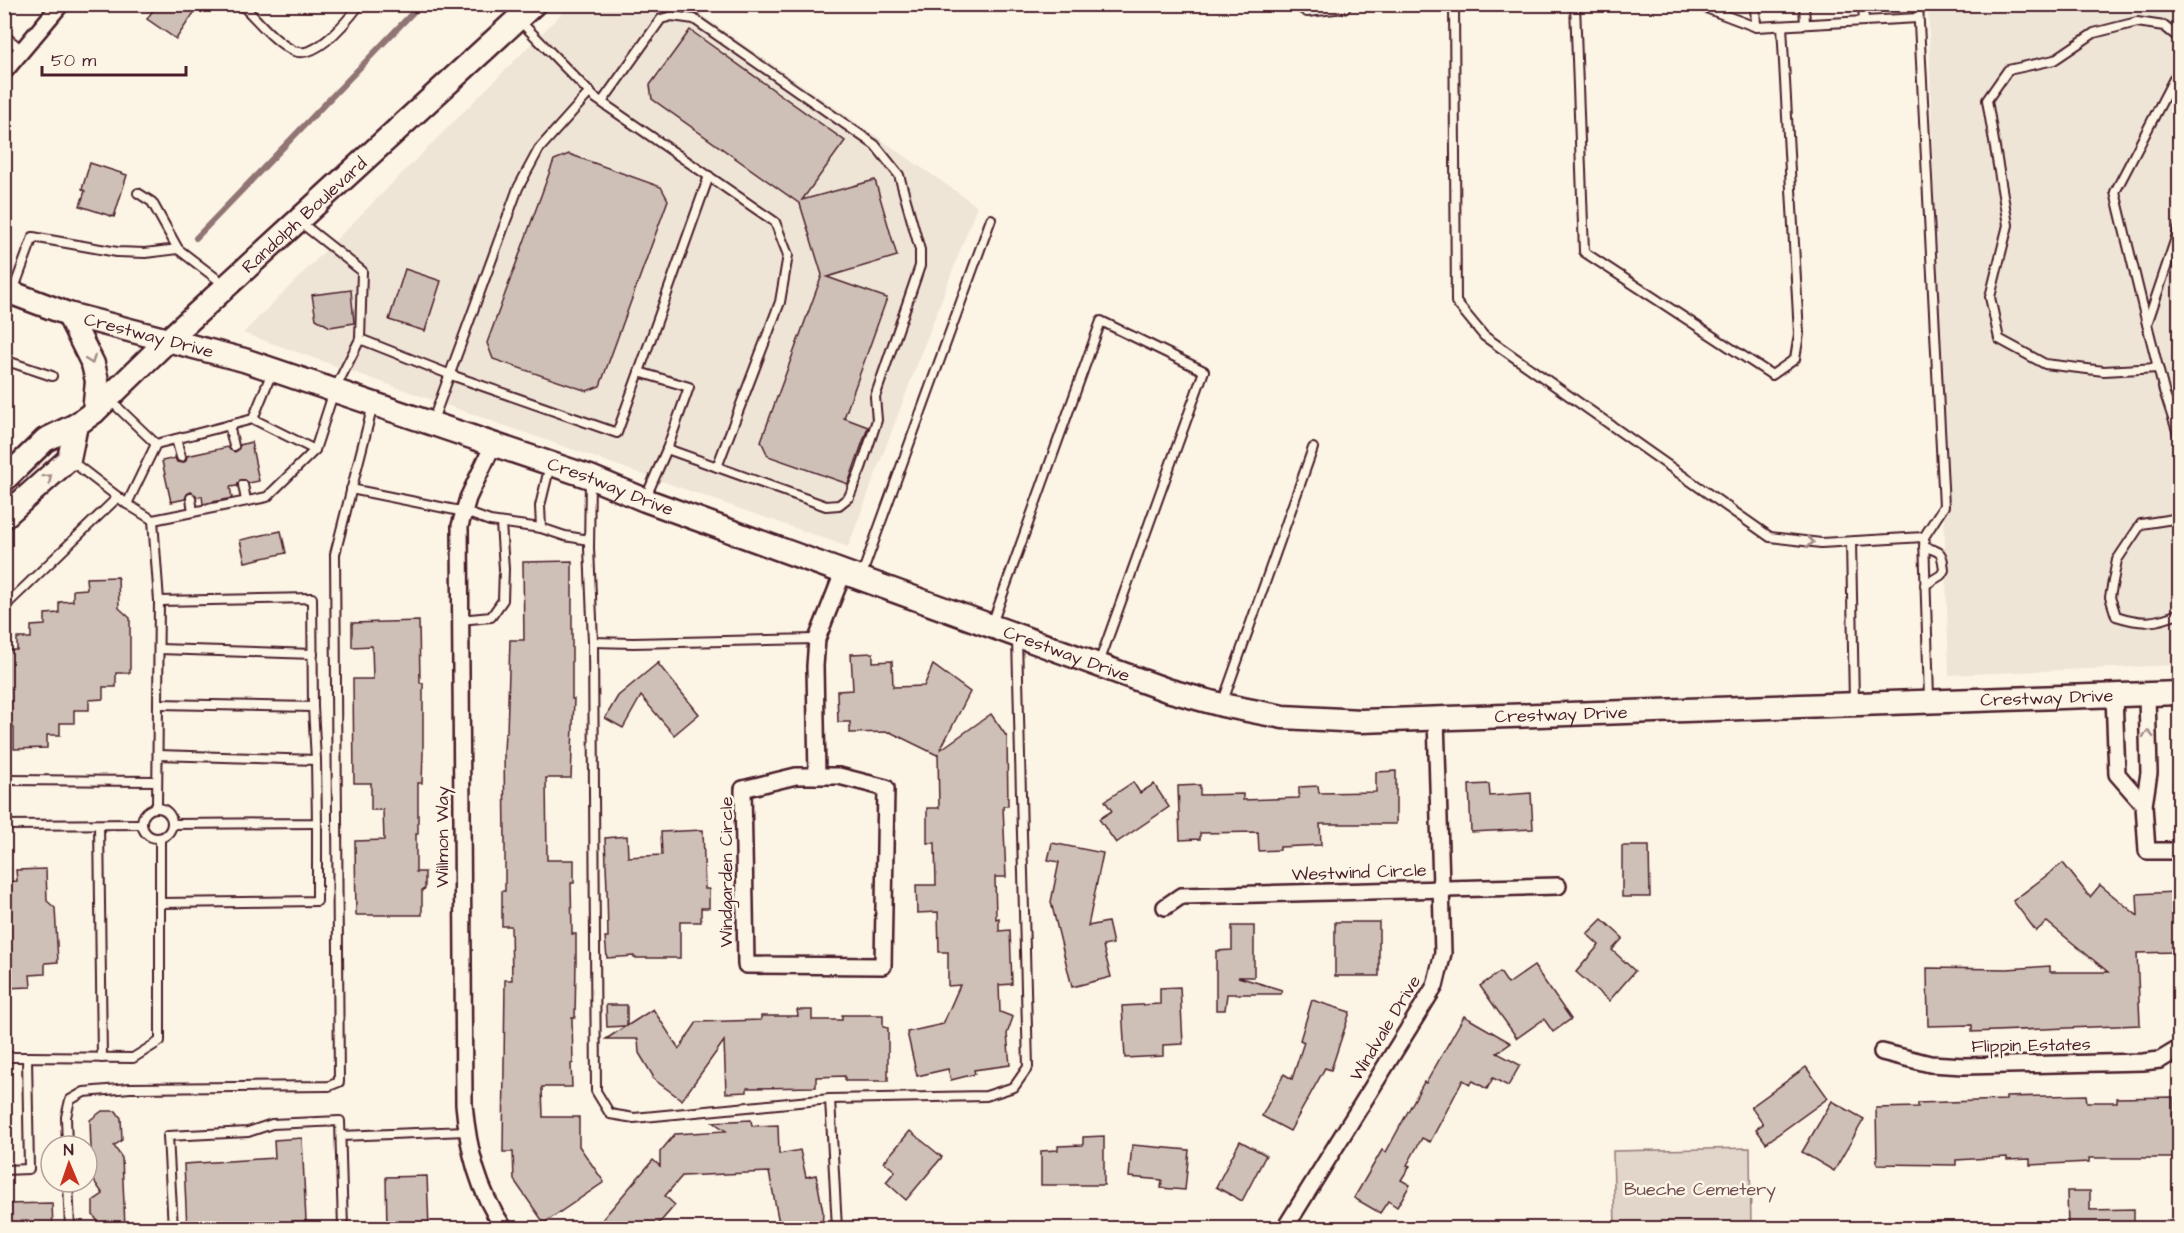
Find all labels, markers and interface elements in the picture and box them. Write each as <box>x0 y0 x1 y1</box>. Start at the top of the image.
scale bar <box>42 39 186 77</box>
text: 50 m <box>51 48 96 73</box>
street label: Randolph Boulevard <box>236 151 372 279</box>
street label: Crestway Drive <box>81 307 217 365</box>
one-way arrow <box>84 354 97 365</box>
street label: Crestway Drive <box>544 452 677 522</box>
one-way arrow <box>41 474 52 485</box>
one-way arrow <box>1806 535 1815 548</box>
street label: Crestway Drive <box>1000 619 1134 689</box>
street label: Crestway Drive <box>1980 683 2114 713</box>
street label: Crestway Drive <box>1494 700 1628 729</box>
one-way arrow <box>2142 729 2155 738</box>
street label: Willmon Way <box>430 786 456 888</box>
street label: Windgarden Circle <box>714 796 740 947</box>
street label: Westwind Circle <box>1291 858 1427 887</box>
street label: Windvale Drive <box>1344 970 1427 1086</box>
street label: Flippin Estates <box>1971 1032 2091 1059</box>
north arrow <box>39 1134 99 1194</box>
text: N <box>63 1139 74 1161</box>
park label: Bueche Cemetery <box>1624 1177 1776 1203</box>

